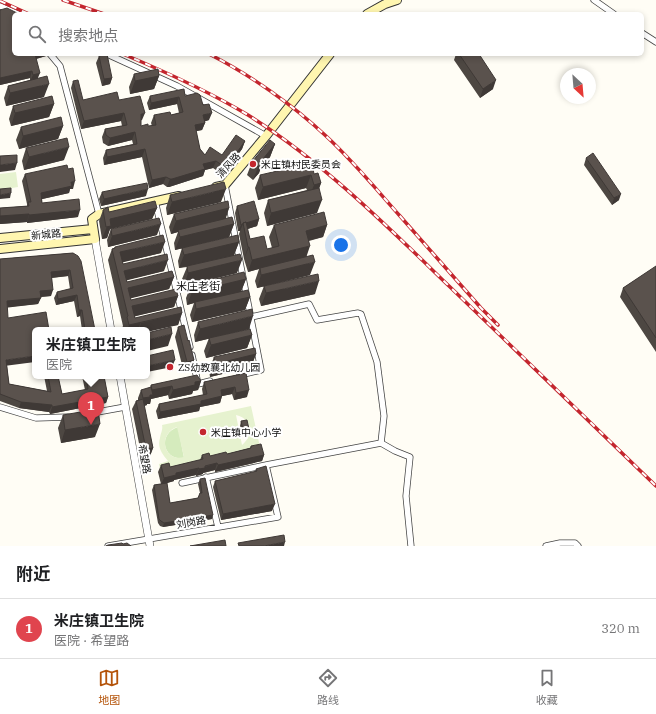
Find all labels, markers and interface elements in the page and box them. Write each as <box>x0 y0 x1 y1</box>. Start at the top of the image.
search box <box>12 12 644 56</box>
icon: search <box>26 23 48 45</box>
text: 搜索地点 <box>58 26 118 45</box>
north arrow <box>560 68 596 104</box>
street label: 清风路 <box>213 150 243 181</box>
place label: 米庄镇村民委员会 <box>261 158 341 171</box>
marker: 米庄镇村民委员会 <box>248 159 258 169</box>
street label: 新城路 <box>30 226 62 243</box>
your location <box>331 235 351 255</box>
district label: 米庄老街 <box>176 279 220 293</box>
popup <box>32 327 150 379</box>
text: 米庄镇卫生院 <box>46 335 136 354</box>
text: 医院 <box>46 356 72 373</box>
place label: ZS幼教襄北幼儿园 <box>178 361 260 374</box>
marker: ZS幼教襄北幼儿园 <box>165 362 175 372</box>
pin: 1 <box>78 392 104 425</box>
place label: 米庄镇中心小学 <box>211 426 281 439</box>
marker: 米庄镇中心小学 <box>198 427 208 437</box>
street label: 希望路 <box>136 443 154 475</box>
street label: 刘岗路 <box>175 513 207 531</box>
text: 附近 <box>16 563 50 585</box>
text: 米庄镇卫生院 <box>54 611 144 630</box>
text: 1 <box>25 620 33 637</box>
text: 320 m <box>601 620 640 637</box>
text: 医院 · 希望路 <box>54 632 129 649</box>
tab: 地图 <box>98 667 120 707</box>
tab: 路线 <box>317 667 339 707</box>
tab: 收藏 <box>536 667 558 707</box>

